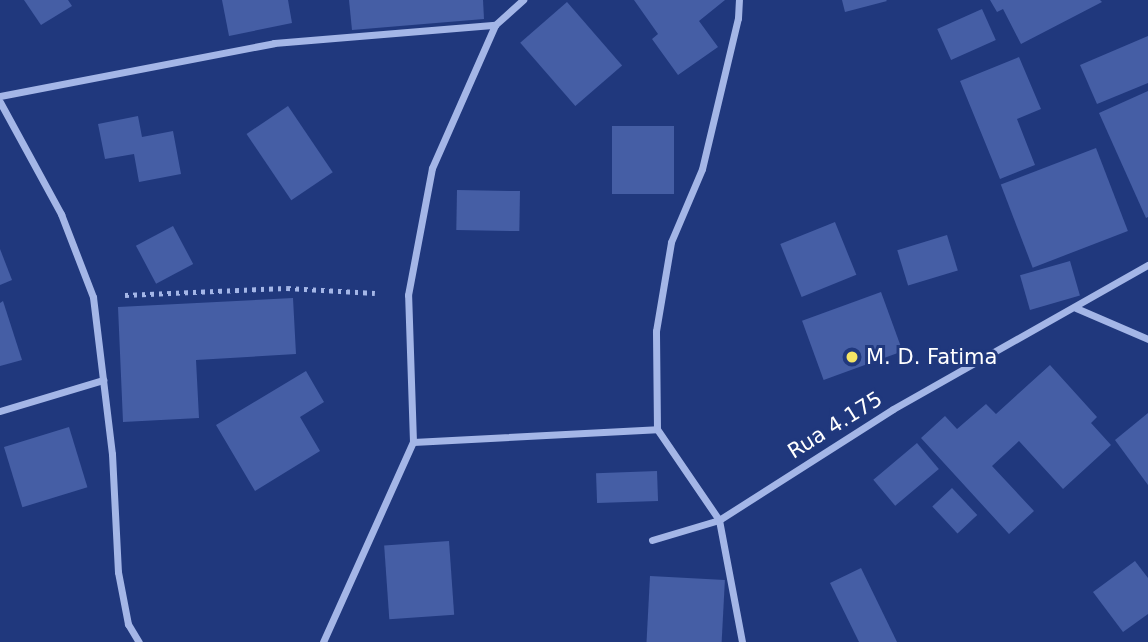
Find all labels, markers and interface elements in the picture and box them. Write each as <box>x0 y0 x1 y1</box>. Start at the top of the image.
place label: M. D. Fatima <box>866 344 997 370</box>
marker: M. D. Fatima <box>844 349 860 365</box>
street label: Rua 4.175 <box>783 386 887 464</box>

